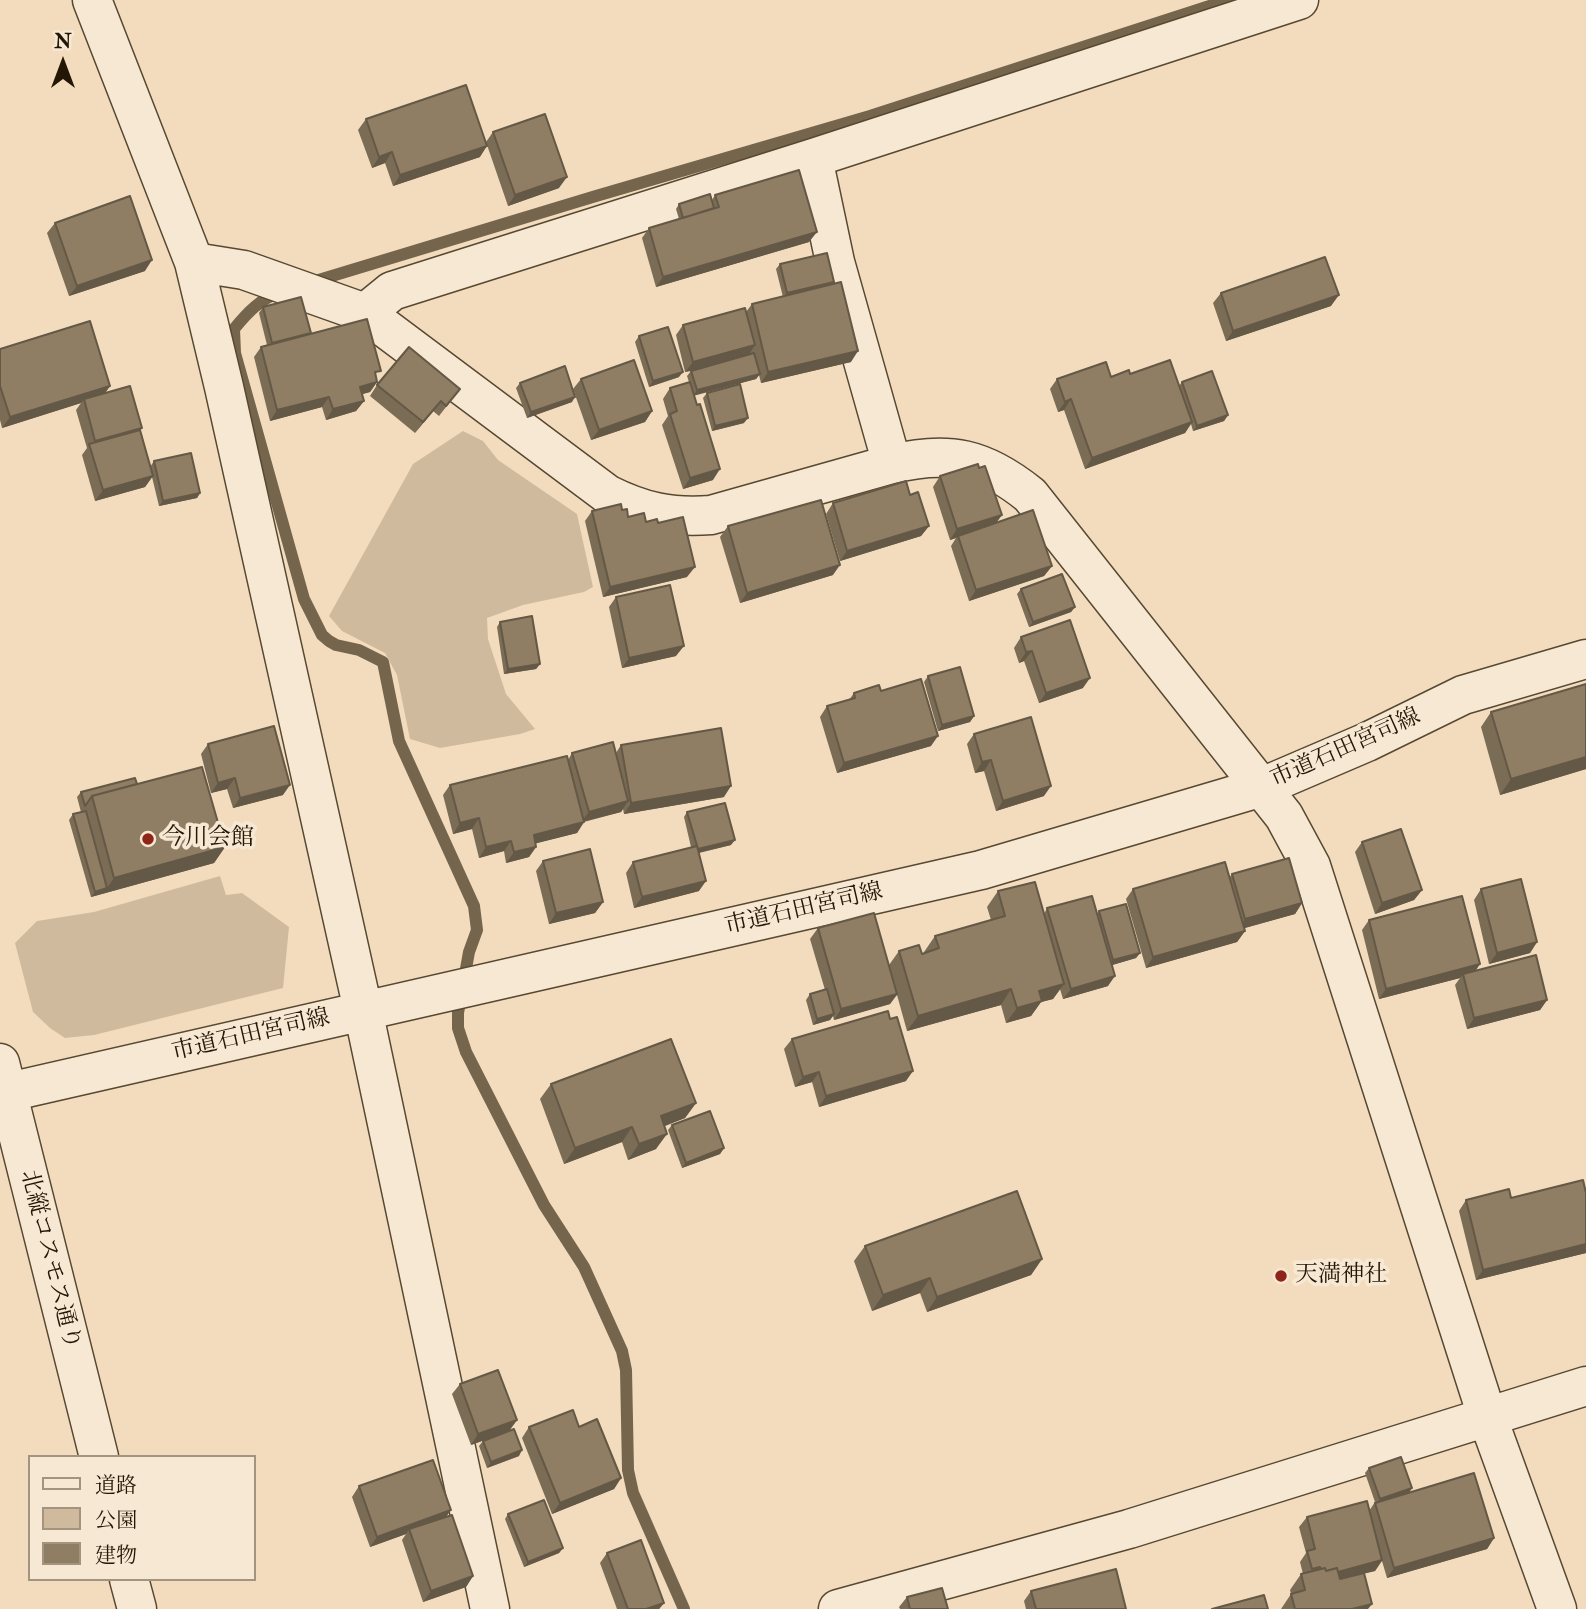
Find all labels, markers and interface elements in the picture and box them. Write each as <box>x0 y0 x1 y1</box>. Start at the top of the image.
north arrow <box>28 28 98 98</box>
text: N <box>54 30 72 54</box>
street label: 市道石田宮司線 <box>1267 704 1425 794</box>
place label: 今川会館 <box>162 825 254 853</box>
marker: 今川会館 <box>140 831 156 847</box>
street label: 市道石田宮司線 <box>722 878 886 942</box>
street label: 市道石田宮司線 <box>169 1004 333 1068</box>
street label: 北縦コスモス通り <box>13 1167 85 1353</box>
place label: 天満神社 <box>1295 1262 1387 1290</box>
marker: 天満神社 <box>1273 1268 1289 1284</box>
legend <box>28 1455 256 1581</box>
text: 道路 <box>95 1472 137 1499</box>
text: 公園 <box>95 1507 137 1534</box>
text: 建物 <box>95 1542 137 1569</box>

